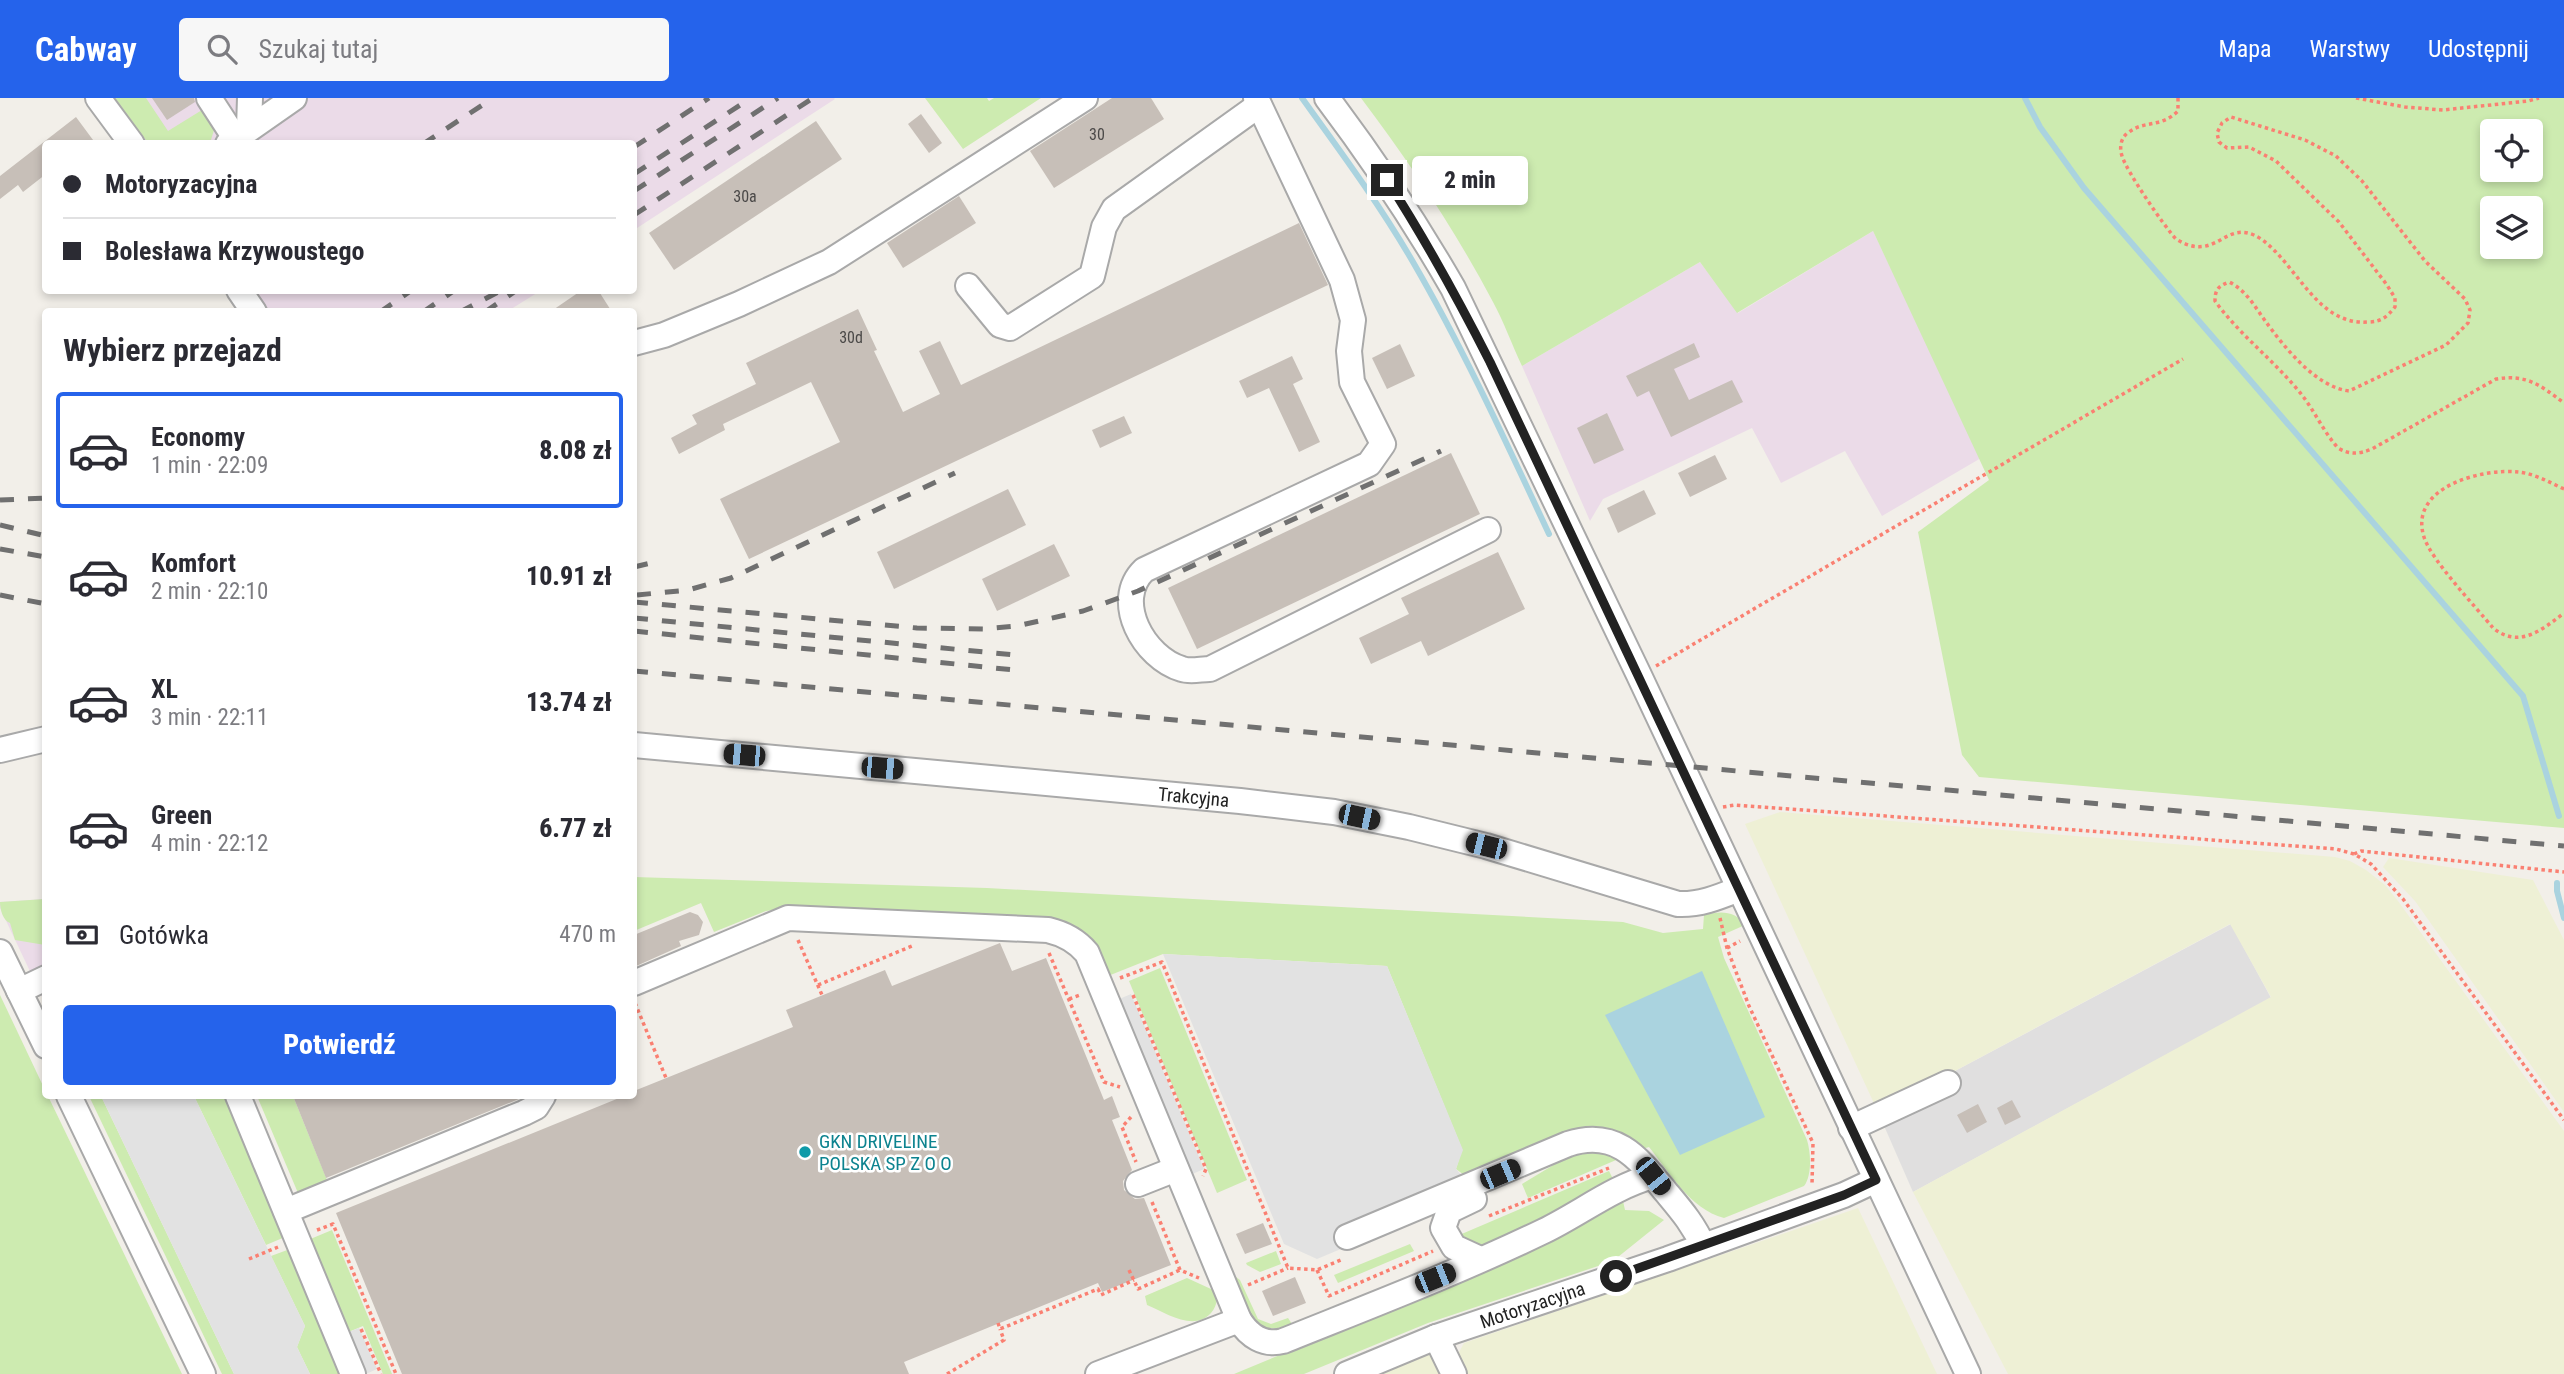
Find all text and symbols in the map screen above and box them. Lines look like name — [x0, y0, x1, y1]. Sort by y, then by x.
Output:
search box — [179, 18, 669, 81]
text: Cabway — [35, 30, 137, 69]
icon: search — [203, 30, 241, 68]
text: Szukaj tutaj — [259, 34, 378, 64]
text: Mapa — [2219, 35, 2272, 63]
text: Warstwy — [2310, 35, 2390, 63]
text: Udostępnij — [2428, 35, 2529, 63]
map controls — [2480, 119, 2543, 259]
button: locate — [2480, 119, 2543, 182]
house number: 30 — [1089, 125, 1105, 144]
callout: 2 min — [1412, 155, 1527, 204]
route end — [1371, 164, 1403, 196]
text: 2 min — [1444, 167, 1496, 194]
text: Motoryzacyjna — [105, 169, 258, 199]
house number: 30a — [733, 187, 757, 206]
button: layers — [2480, 196, 2543, 259]
text: Bolesława Krzywoustego — [105, 236, 364, 266]
house number: 30d — [839, 328, 863, 347]
text: Wybierz przejazd — [63, 331, 282, 369]
icon: car — [67, 419, 130, 482]
text: Economy — [151, 422, 245, 452]
text: 8.08 zł — [539, 435, 612, 465]
text: 1 min · 22:09 — [151, 452, 268, 479]
icon: car — [67, 545, 130, 608]
text: Komfort — [151, 548, 236, 578]
text: 10.91 zł — [526, 561, 612, 591]
text: 2 min · 22:10 — [151, 578, 268, 605]
icon: car — [67, 671, 130, 734]
text: XL — [151, 674, 178, 704]
text: 13.74 zł — [526, 687, 612, 717]
text: 3 min · 22:11 — [151, 704, 268, 731]
car — [723, 743, 766, 767]
car — [861, 756, 904, 780]
street label: Trakcyjna — [1157, 782, 1230, 812]
icon: car — [67, 797, 130, 860]
text: Green — [151, 800, 212, 830]
car — [1337, 802, 1382, 832]
text: 6.77 zł — [539, 813, 612, 843]
text: 4 min · 22:12 — [151, 830, 268, 857]
car — [1464, 831, 1509, 861]
icon: cash — [63, 916, 101, 954]
text: Gotówka — [119, 920, 209, 950]
text: 470 m — [559, 921, 616, 948]
button: Potwierdź — [63, 1005, 616, 1085]
place label: GKN DRIVELINE POLSKA SP Z O O — [819, 1130, 952, 1175]
marker: GKN DRIVELINE POLSKA SP Z O O — [797, 1144, 813, 1160]
car — [1632, 1153, 1675, 1199]
car — [1477, 1156, 1524, 1192]
car — [1412, 1260, 1459, 1296]
route start — [1600, 1260, 1632, 1292]
street label: Motoryzacyjna — [1477, 1277, 1588, 1333]

